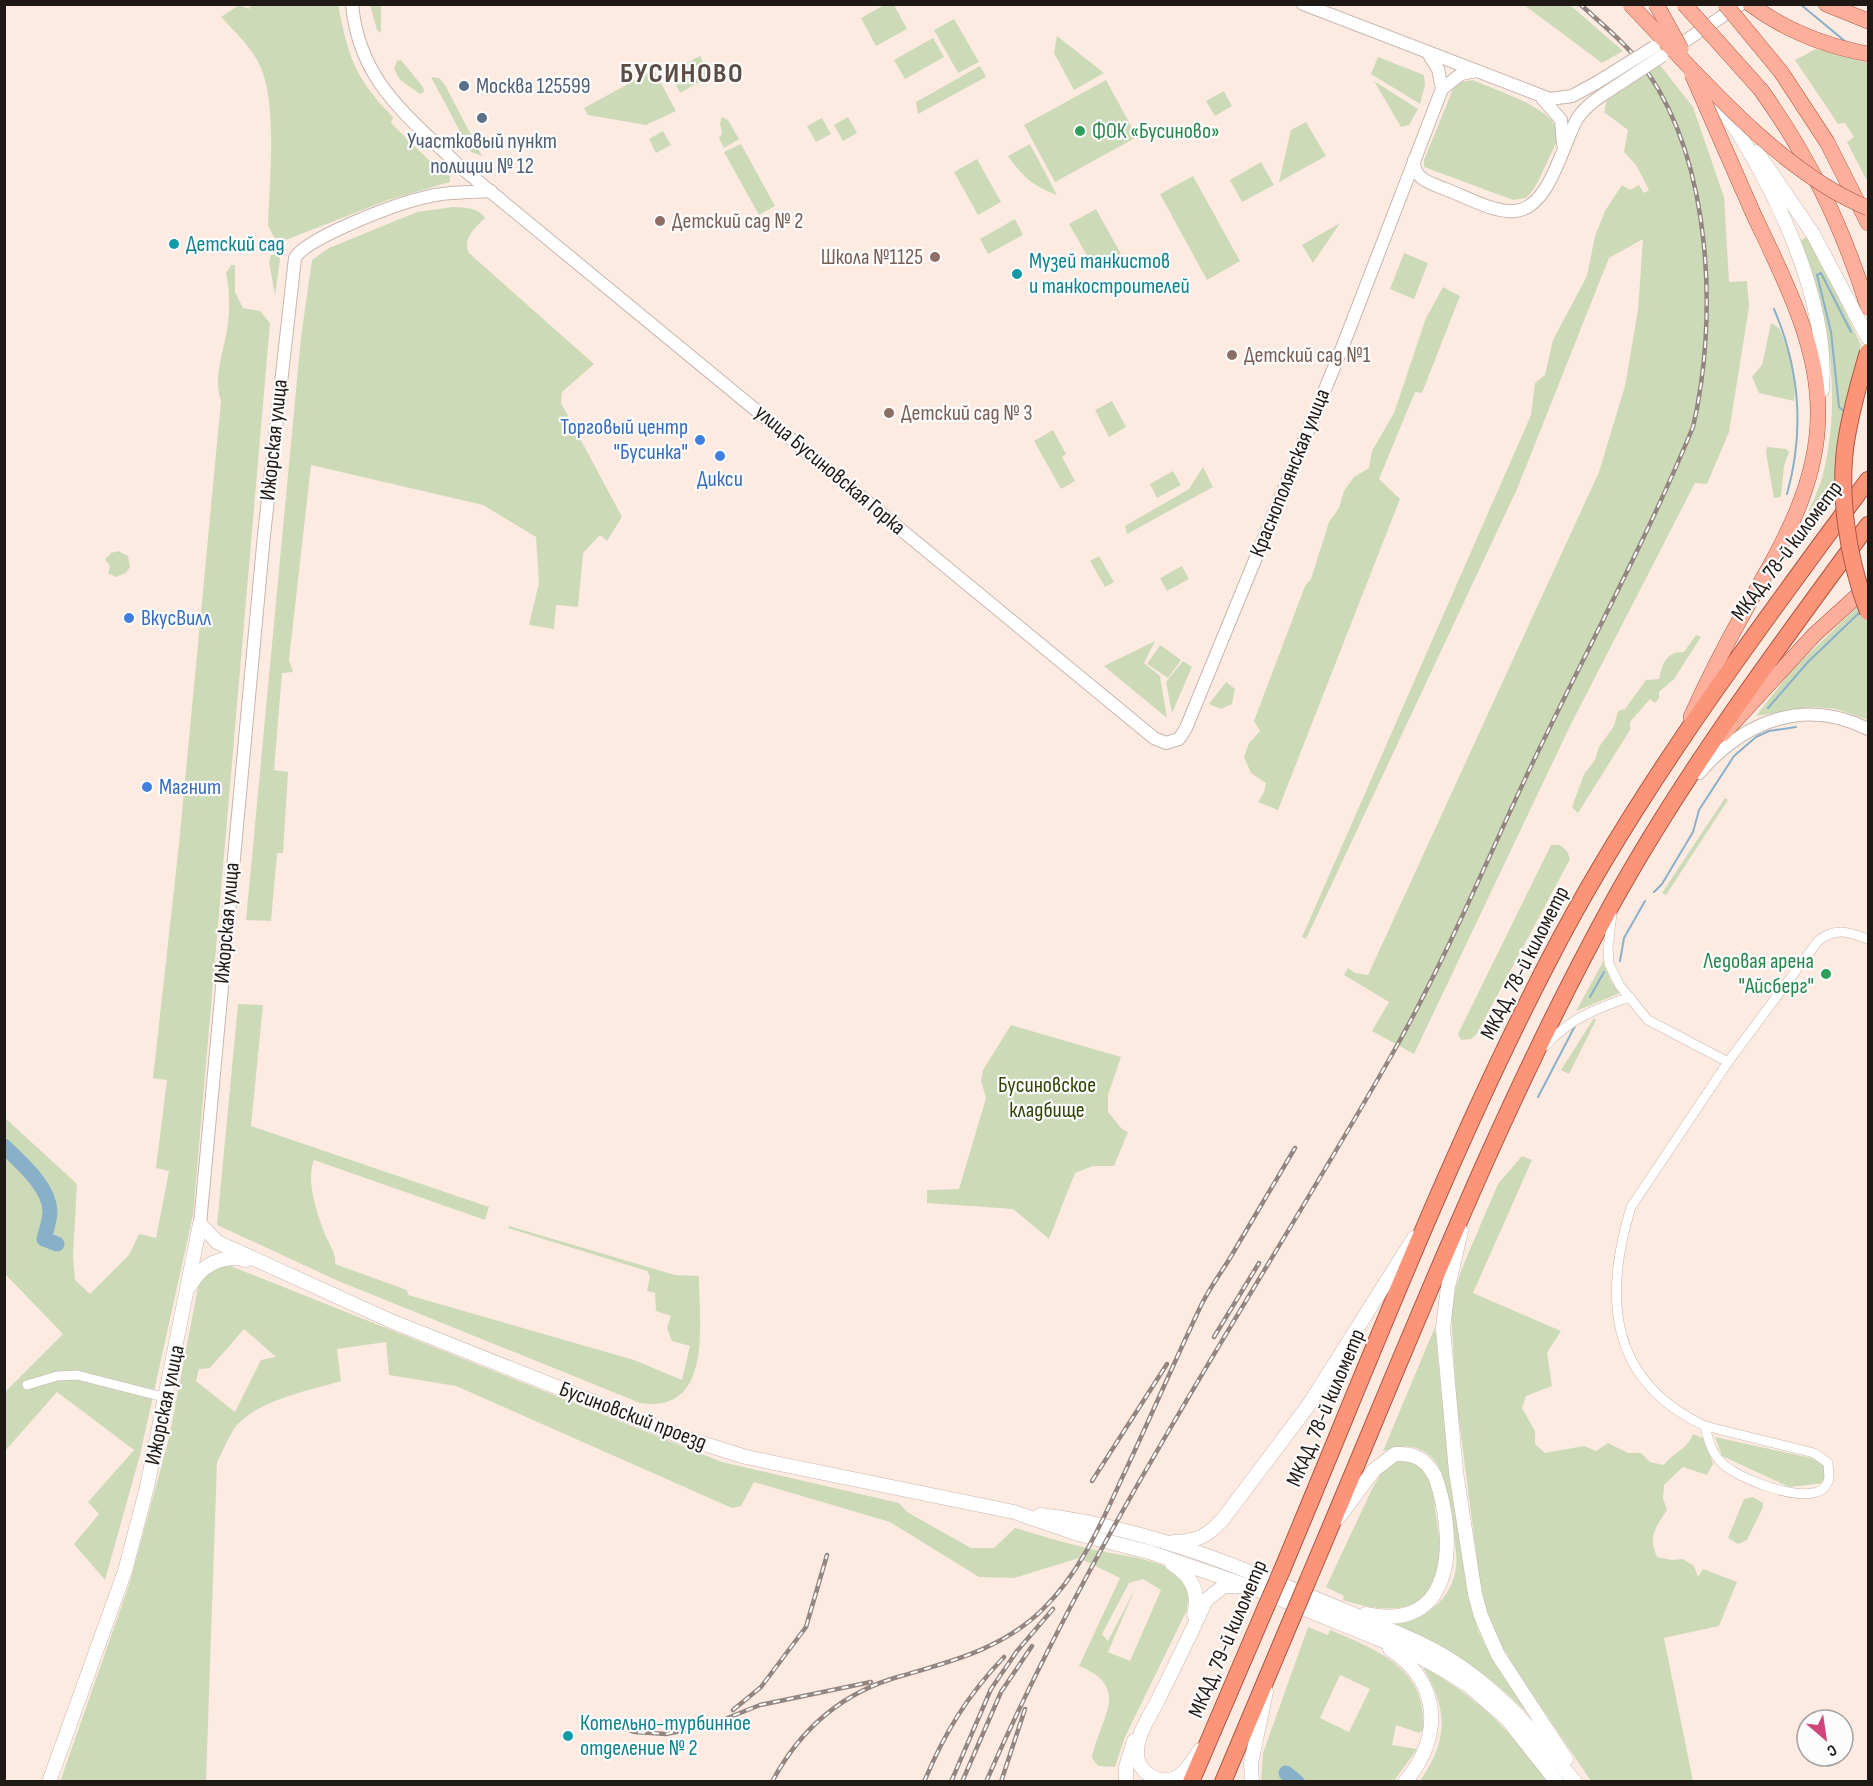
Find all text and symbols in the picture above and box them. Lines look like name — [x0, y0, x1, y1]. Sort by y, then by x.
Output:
district label: БУСИНОВО — [620, 57, 744, 90]
place label: Москва 125599 — [476, 73, 591, 100]
marker: Москва 125599 — [457, 79, 471, 93]
marker: Участковый пункт полиции № 12 — [475, 111, 489, 125]
place label: ФОК «Бусиново» — [1092, 118, 1220, 145]
marker: ФОК «Бусиново» — [1073, 124, 1087, 138]
place label: Участковый пункт полиции № 12 — [407, 128, 557, 180]
place label: Детский сад № 2 — [672, 208, 803, 235]
marker: Детский сад № 2 — [653, 214, 667, 228]
place label: Детский сад — [186, 231, 285, 258]
marker: Детский сад — [167, 237, 181, 251]
place label: Школа №1125 — [821, 244, 923, 271]
place label: Музей танкистов и танкостроителей — [1029, 248, 1190, 300]
marker: Школа №1125 — [928, 250, 942, 264]
marker: Музей танкистов и танкостроителей — [1010, 267, 1024, 281]
place label: Детский сад №1 — [1244, 342, 1371, 369]
marker: Детский сад №1 — [1225, 348, 1239, 362]
street label: Ижорская улица — [254, 378, 294, 502]
street label: Краснополянская улица — [1244, 385, 1336, 561]
street label: улица Бусиновская Горка — [749, 399, 911, 541]
place label: Детский сад № 3 — [901, 400, 1032, 427]
marker: Детский сад № 3 — [882, 406, 896, 420]
place label: Торговый центр "Бусинка" — [560, 414, 688, 466]
marker: Торговый центр "Бусинка" — [693, 433, 707, 447]
marker: Дикси — [713, 449, 727, 463]
place label: Дикси — [697, 466, 743, 493]
street label: МКАД, 78-й километр — [1726, 476, 1848, 626]
place label: ВкусВилл — [141, 605, 211, 632]
marker: ВкусВилл — [122, 611, 136, 625]
place label: Магнит — [159, 774, 221, 801]
marker: Магнит — [140, 780, 154, 794]
street label: Ижорская улица — [208, 861, 246, 985]
street label: МКАД, 78-й километр — [1475, 882, 1575, 1044]
place label: Ледовая арена "Айсберг" — [1702, 948, 1814, 1000]
marker: Ледовая арена "Айсберг" — [1819, 967, 1833, 981]
park label: Бусиновское кладбище — [998, 1072, 1096, 1124]
street label: МКАД, 78-й километр — [1281, 1325, 1371, 1491]
street label: Ижорская улица — [139, 1343, 191, 1467]
street label: Бусиновский проезд — [555, 1375, 711, 1457]
street label: МКАД, 79-й километр — [1183, 1556, 1273, 1722]
north arrow — [1795, 1708, 1855, 1768]
place label: Котельно-турбинное отделение № 2 — [580, 1710, 751, 1762]
marker: Котельно-турбинное отделение № 2 — [561, 1729, 575, 1743]
text: С — [1823, 1740, 1840, 1760]

